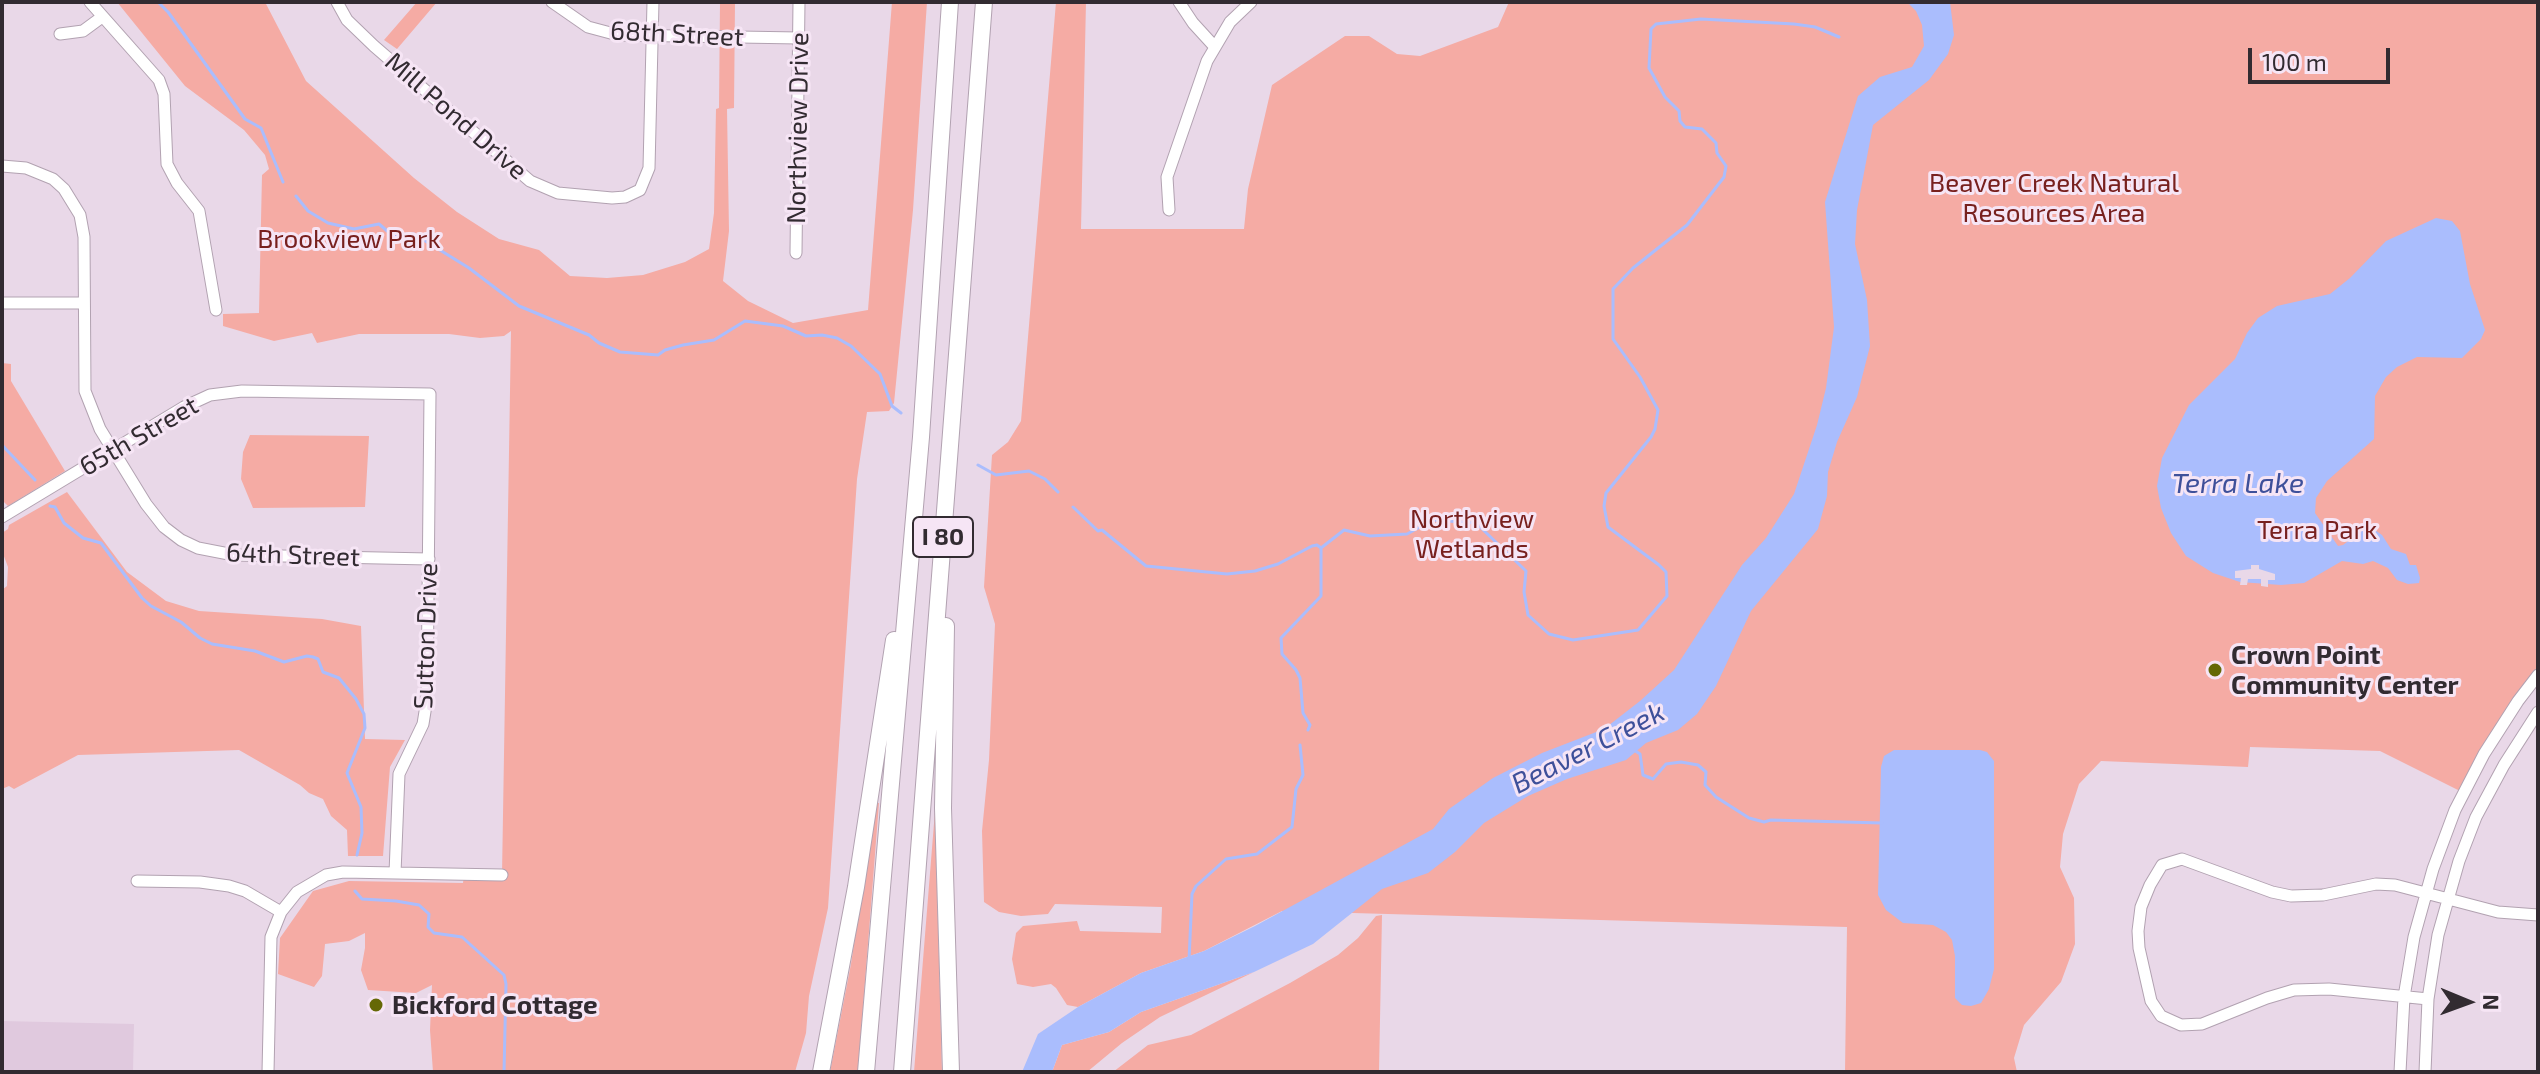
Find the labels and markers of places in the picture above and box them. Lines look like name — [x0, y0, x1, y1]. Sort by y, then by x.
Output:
place label: Crown Point Community Center — [2231, 639, 2459, 700]
marker: Crown Point Community Center — [2206, 661, 2224, 679]
place label: Bickford Cottage — [392, 989, 598, 1021]
marker: Bickford Cottage — [367, 996, 385, 1014]

